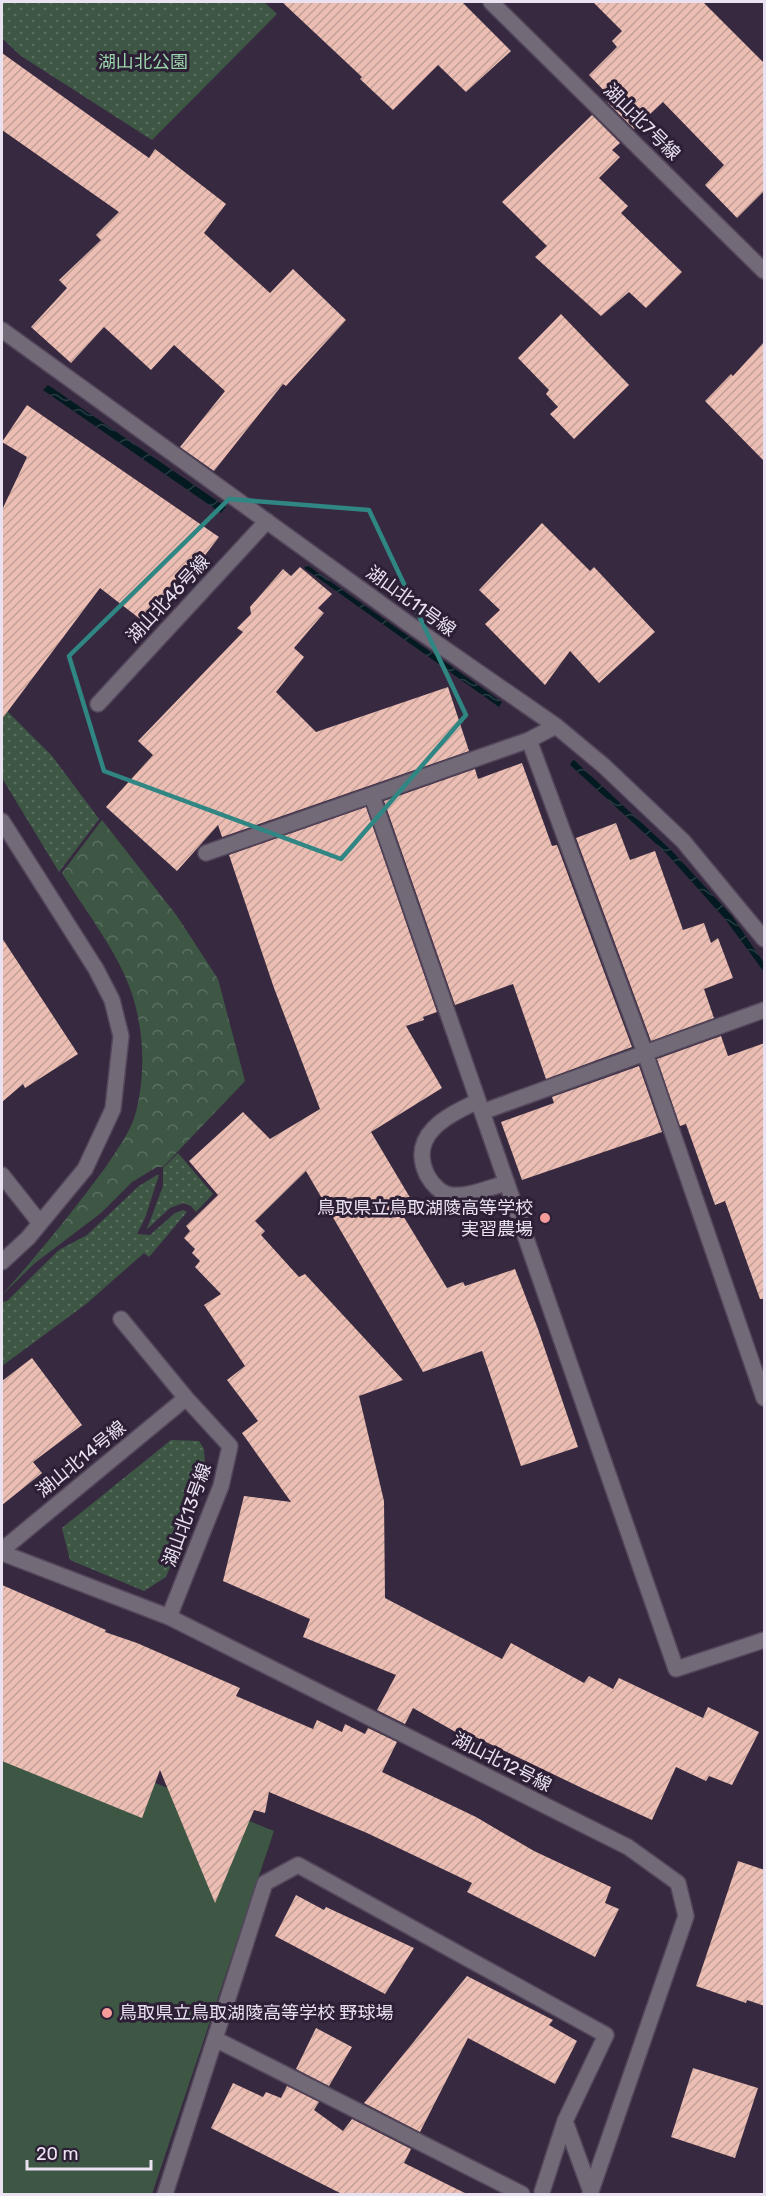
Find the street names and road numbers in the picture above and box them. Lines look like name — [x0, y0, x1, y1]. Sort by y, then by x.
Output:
street label: 湖山北7号線 — [599, 79, 685, 165]
street label: 湖山北46号線 — [122, 551, 214, 647]
street label: 湖山北11号線 — [362, 561, 460, 641]
street label: 湖山北14号線 — [32, 1416, 130, 1502]
street label: 湖山北13号線 — [158, 1460, 216, 1570]
street label: 湖山北12号線 — [449, 1728, 555, 1796]

